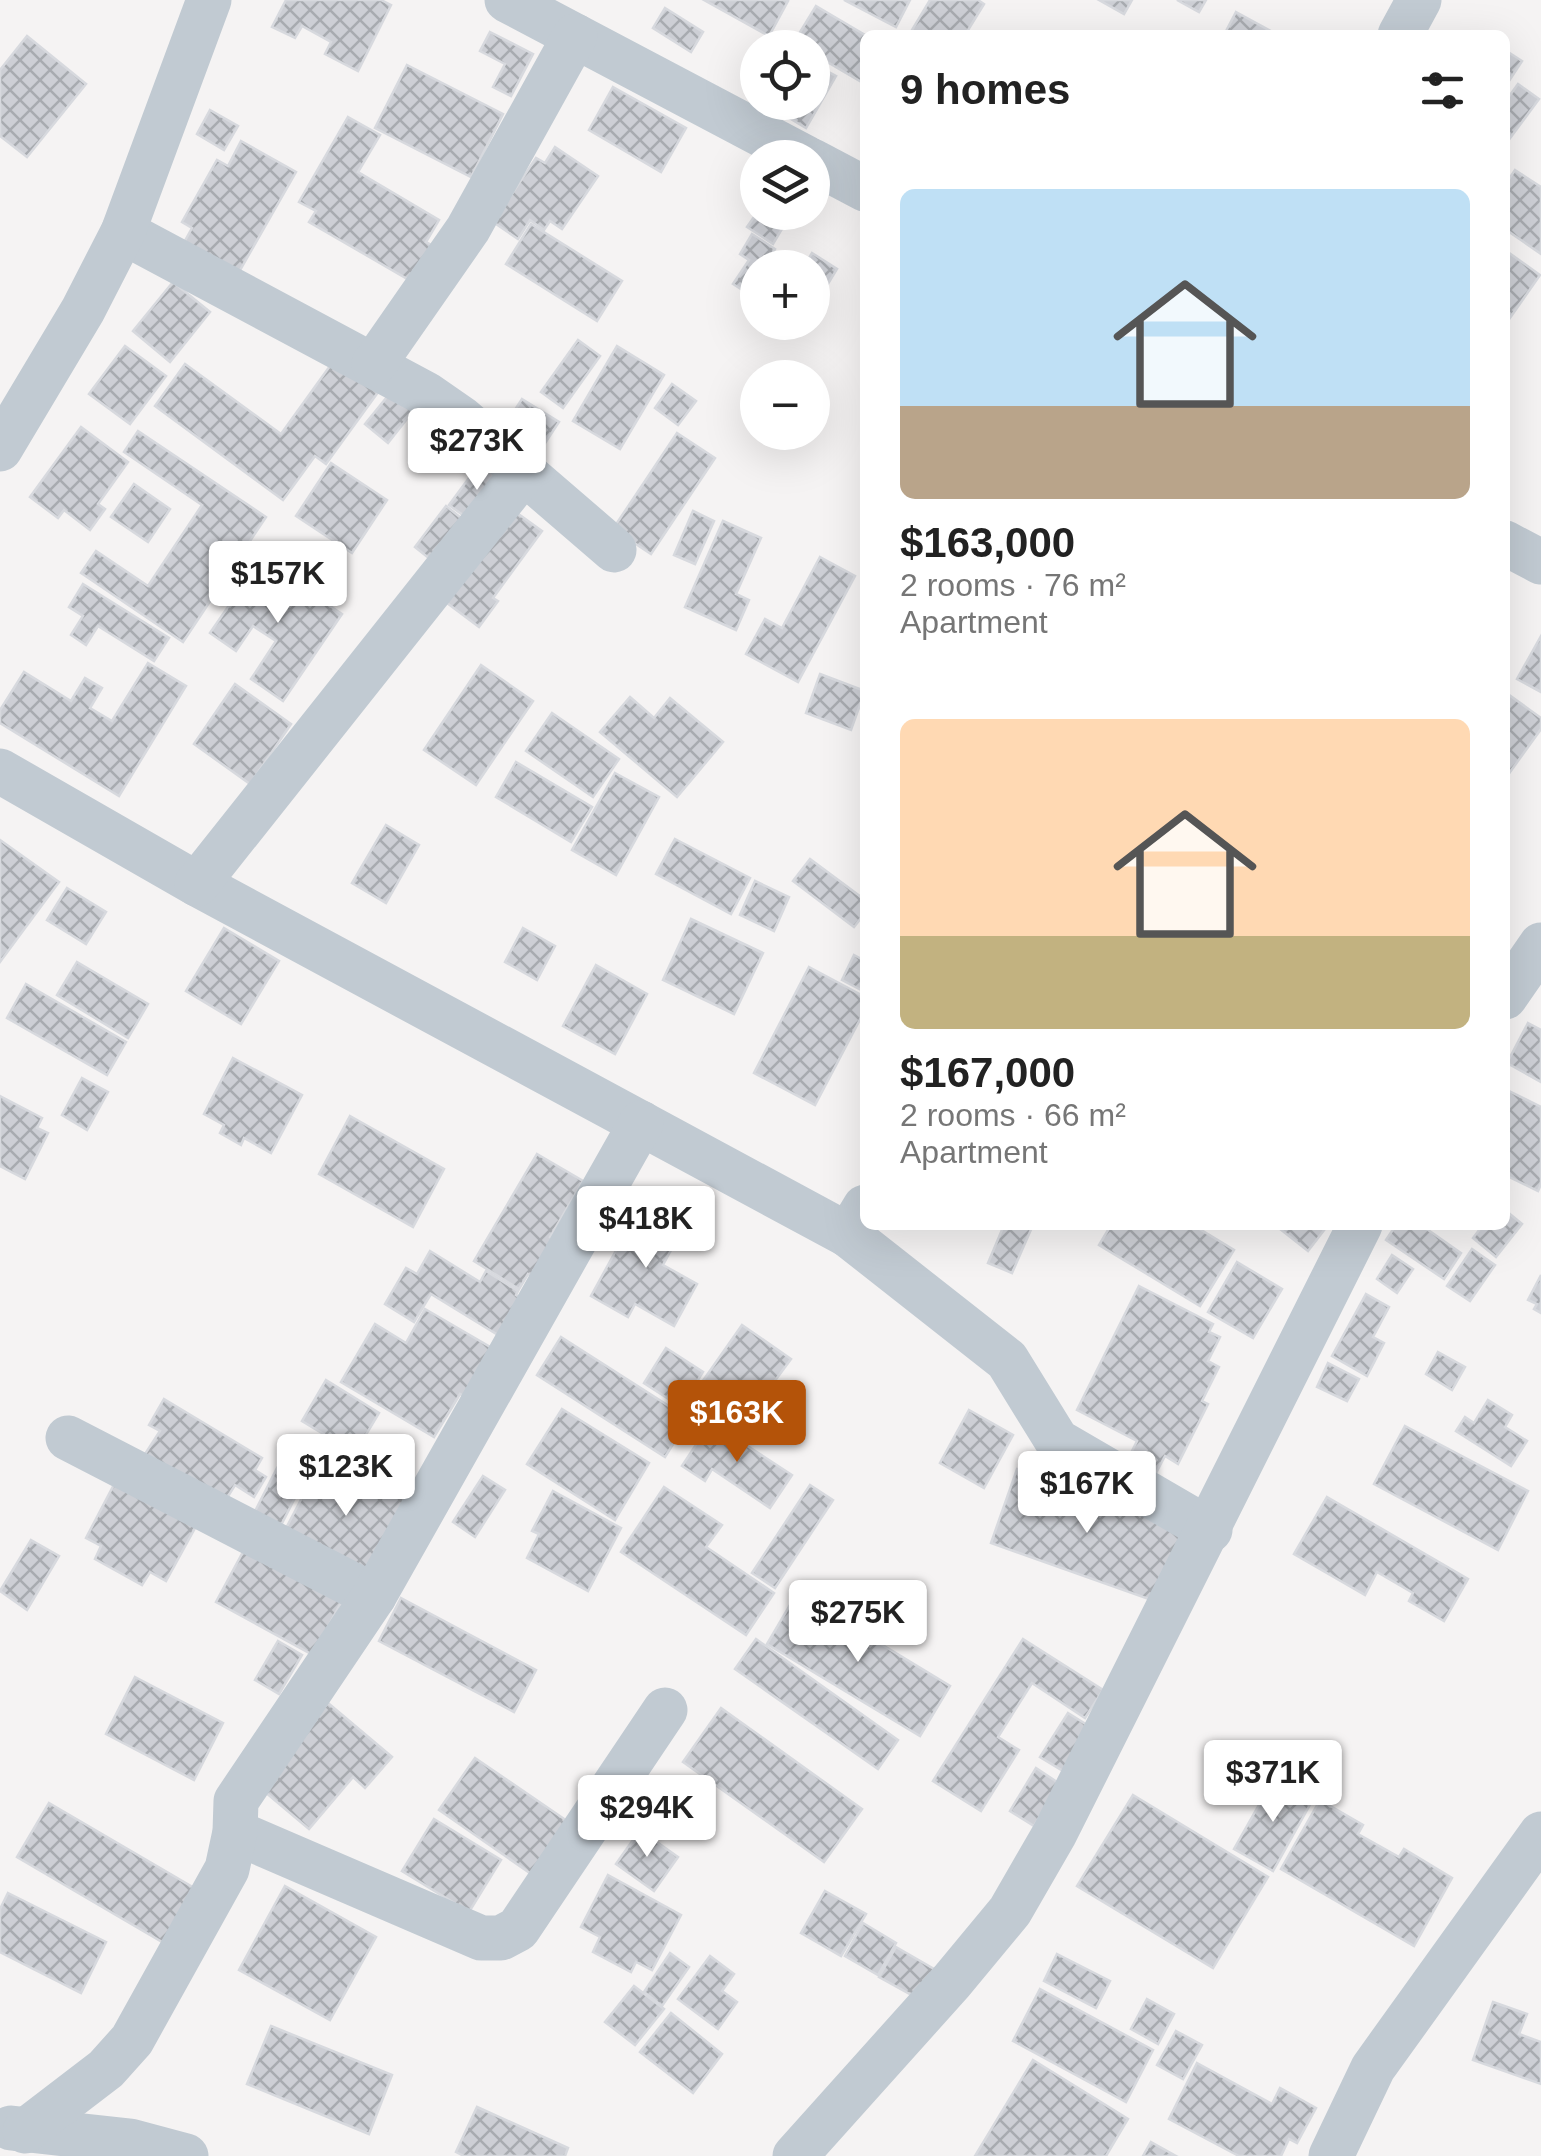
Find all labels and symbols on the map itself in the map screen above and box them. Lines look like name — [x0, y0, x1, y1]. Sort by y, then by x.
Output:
pin: $273K — [407, 408, 547, 493]
pin: $157K — [208, 541, 348, 626]
pin: $418K — [576, 1186, 716, 1271]
pin: $163K — [667, 1380, 807, 1465]
pin: $123K — [276, 1434, 416, 1519]
pin: $167K — [1017, 1451, 1157, 1536]
pin: $275K — [788, 1580, 928, 1665]
pin: $371K — [1203, 1740, 1343, 1825]
pin: $294K — [577, 1775, 717, 1860]

